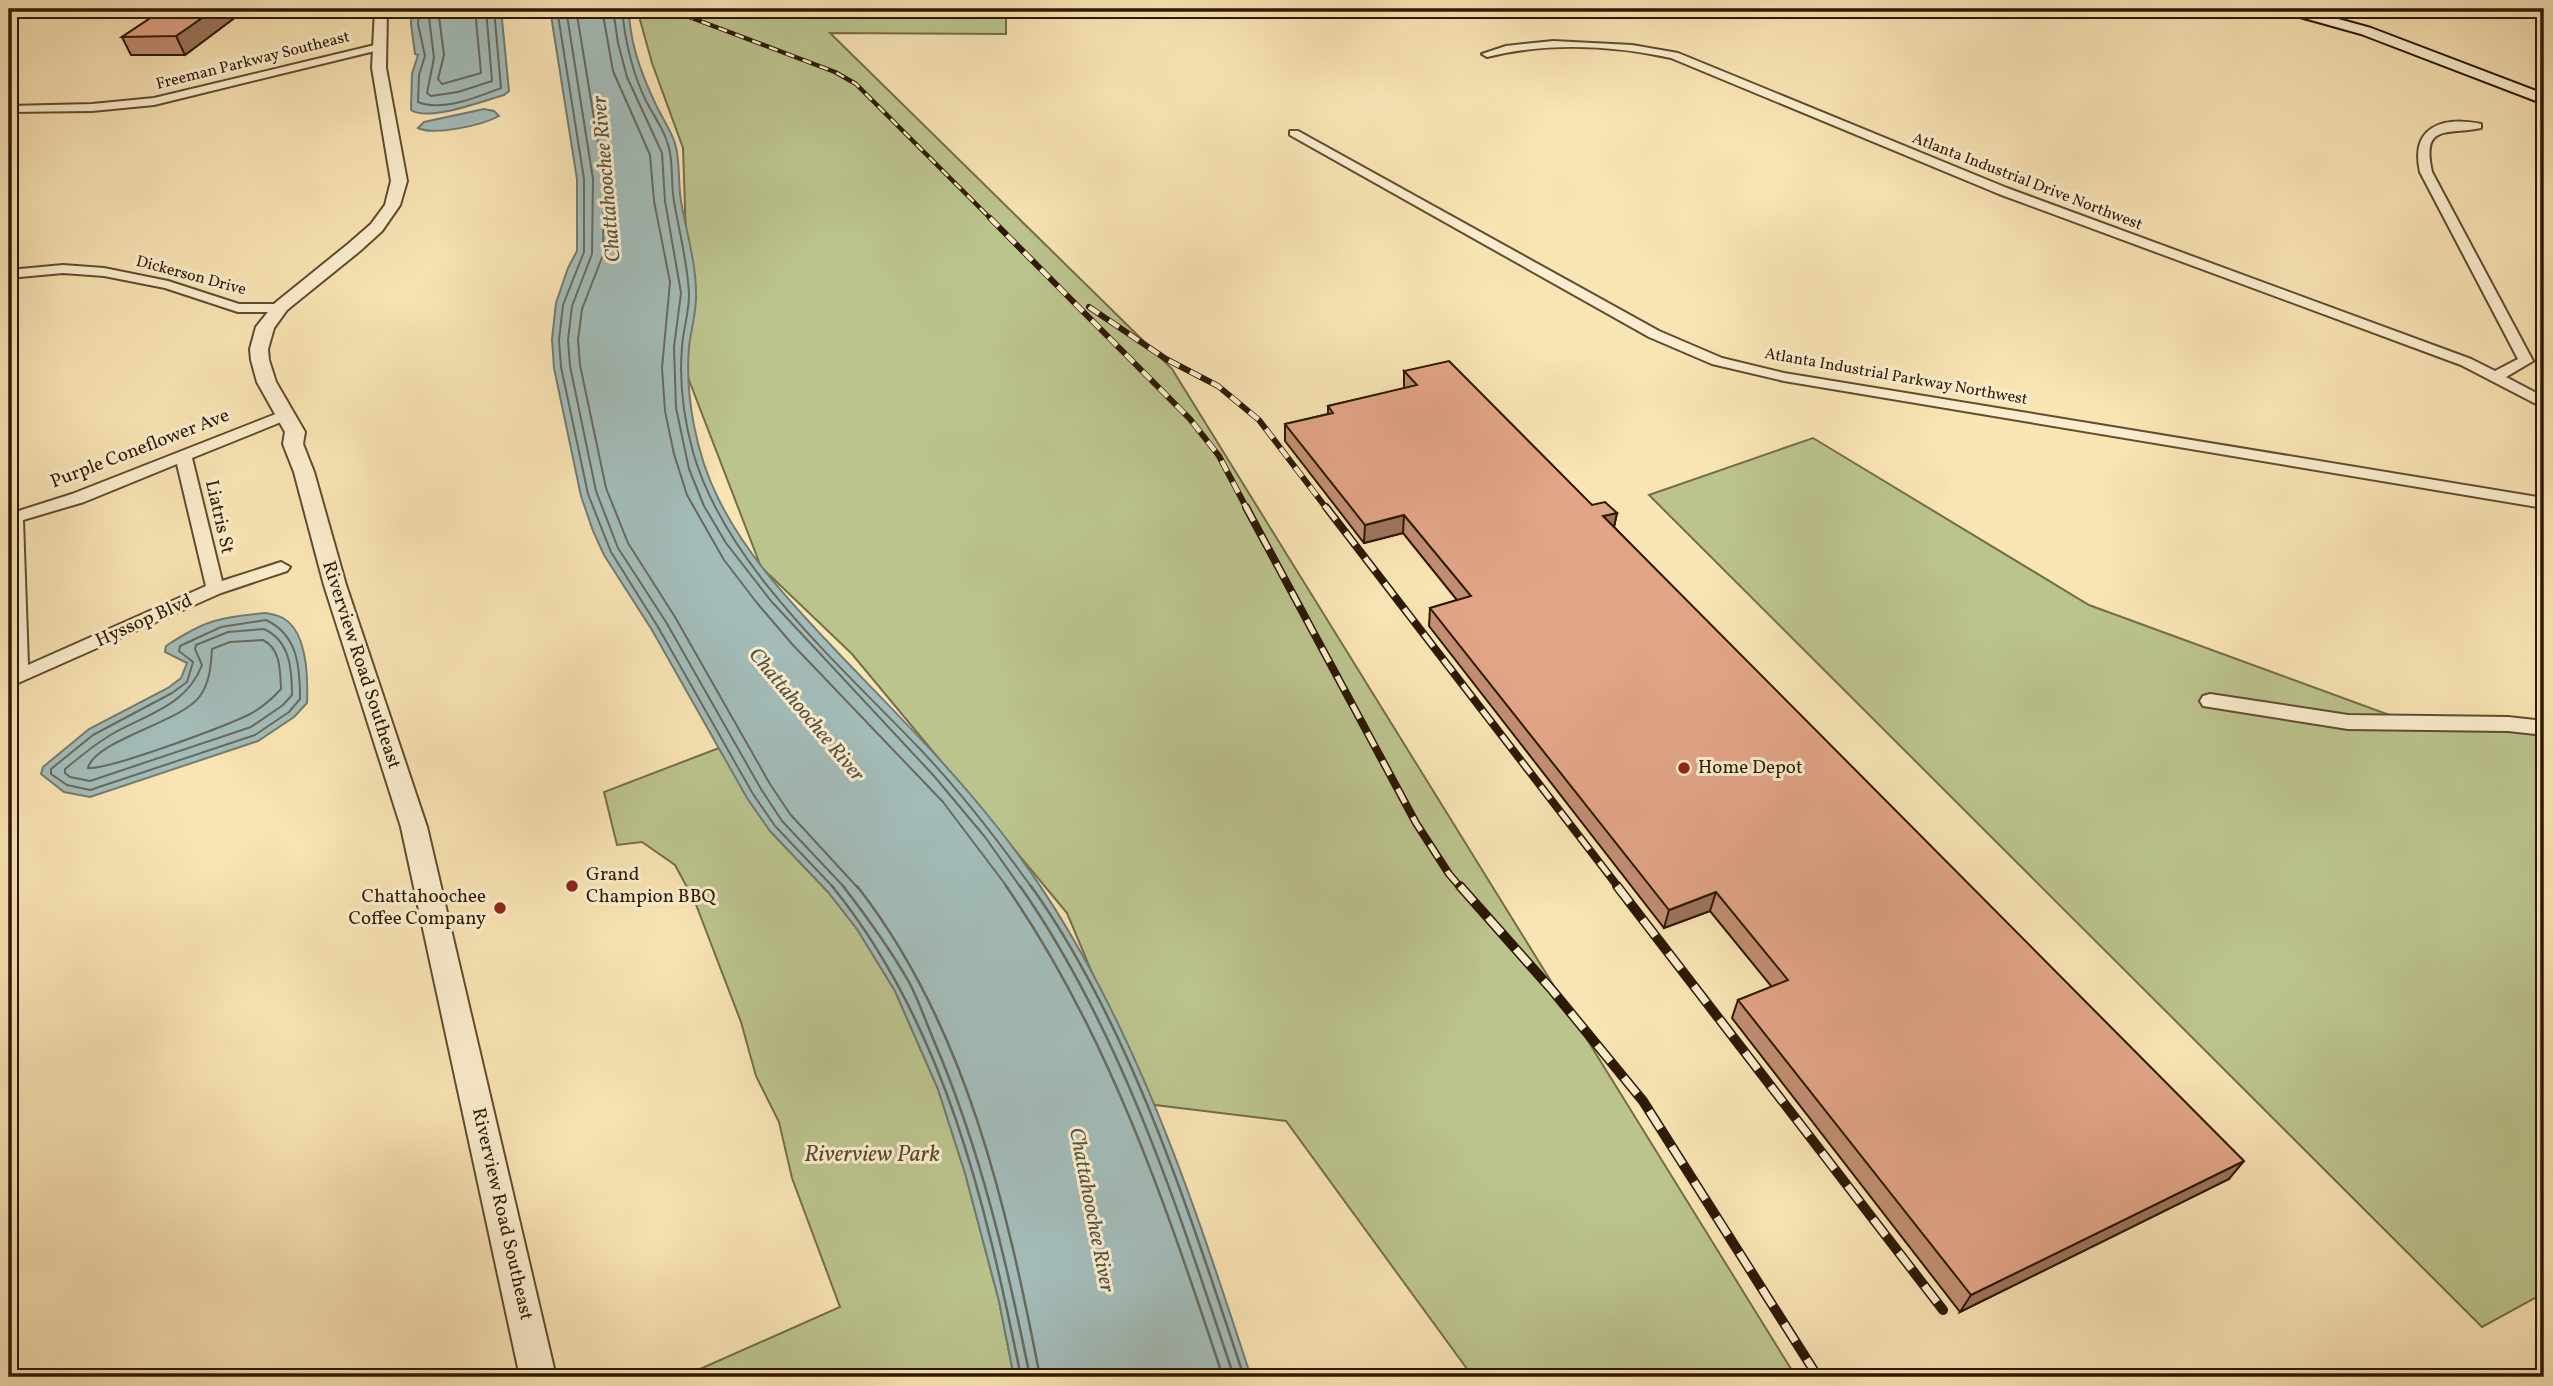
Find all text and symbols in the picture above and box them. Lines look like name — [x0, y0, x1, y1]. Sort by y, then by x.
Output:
street label: Freeman Parkway Southeast — [154, 26, 352, 96]
water label: Chattahoochee River — [585, 94, 629, 264]
street label: Atlanta Industrial Drive Northwest — [1909, 128, 2146, 236]
street label: Dickerson Drive — [133, 251, 249, 301]
street label: Atlanta Industrial Parkway Northwest — [1763, 343, 2030, 411]
street label: Purple Coneflower Ave — [47, 403, 233, 495]
street label: Liatris St — [198, 478, 240, 557]
street label: Riverview Road Southeast — [315, 558, 407, 773]
street label: Hyssop Blvd — [91, 588, 197, 654]
water label: Chattahoochee River — [741, 642, 871, 788]
place label: Home Depot — [1698, 755, 1803, 781]
marker: Home Depot — [1676, 760, 1692, 776]
place label: Grand Champion BBQ — [586, 862, 717, 910]
marker: Grand Champion BBQ — [564, 878, 580, 894]
place label: Chattahoochee Coffee Company — [348, 884, 486, 932]
marker: Chattahoochee Coffee Company — [492, 900, 508, 916]
street label: Riverview Road Southeast — [465, 1105, 539, 1323]
water label: Chattahoochee River — [1061, 1125, 1121, 1295]
park label: Riverview Park — [804, 1139, 940, 1171]

